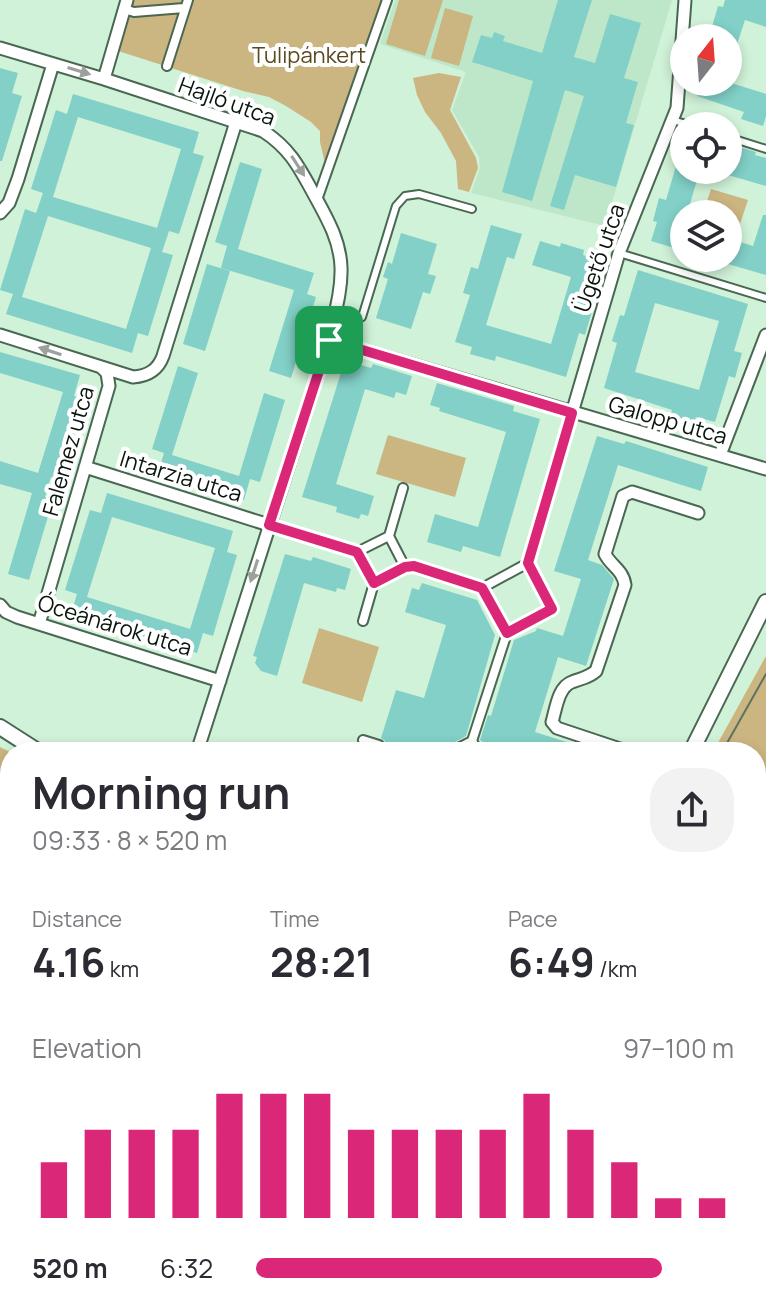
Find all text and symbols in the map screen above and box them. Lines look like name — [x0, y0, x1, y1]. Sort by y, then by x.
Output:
north arrow — [670, 24, 742, 96]
map controls — [670, 24, 742, 272]
park label: Tulipánkert — [252, 40, 366, 70]
one-way arrow — [67, 65, 91, 78]
street label: Hajló utca — [174, 70, 280, 132]
button: locate — [670, 112, 742, 184]
one-way arrow — [291, 155, 305, 177]
street label: Ügető utca — [566, 200, 632, 316]
button: layers — [670, 200, 742, 272]
pin — [295, 306, 363, 374]
icon: arrive — [307, 318, 351, 362]
one-way arrow — [38, 344, 62, 357]
street label: Falemez utca — [35, 383, 101, 519]
street label: Galopp utca — [605, 389, 731, 451]
street label: Intarzia utca — [116, 443, 246, 509]
one-way arrow — [247, 559, 260, 583]
street label: Óceánárok utca — [34, 587, 196, 663]
text: Morning run — [32, 762, 290, 822]
button: share — [650, 768, 734, 852]
text: 09:33 · 8 × 520 m — [32, 822, 227, 858]
text: Distance — [32, 904, 122, 934]
text: Time — [270, 904, 320, 934]
text: Pace — [508, 904, 558, 934]
text: 4.16 — [32, 934, 105, 989]
text: 28:21 — [270, 934, 373, 989]
text: 6:49 — [508, 934, 595, 989]
text: km — [105, 954, 139, 984]
text: /km — [595, 954, 637, 984]
text: Elevation — [32, 1030, 142, 1066]
text: 97–100 m — [623, 1030, 734, 1066]
text: 520 m — [32, 1250, 108, 1286]
text: 6:32 — [160, 1250, 213, 1286]

